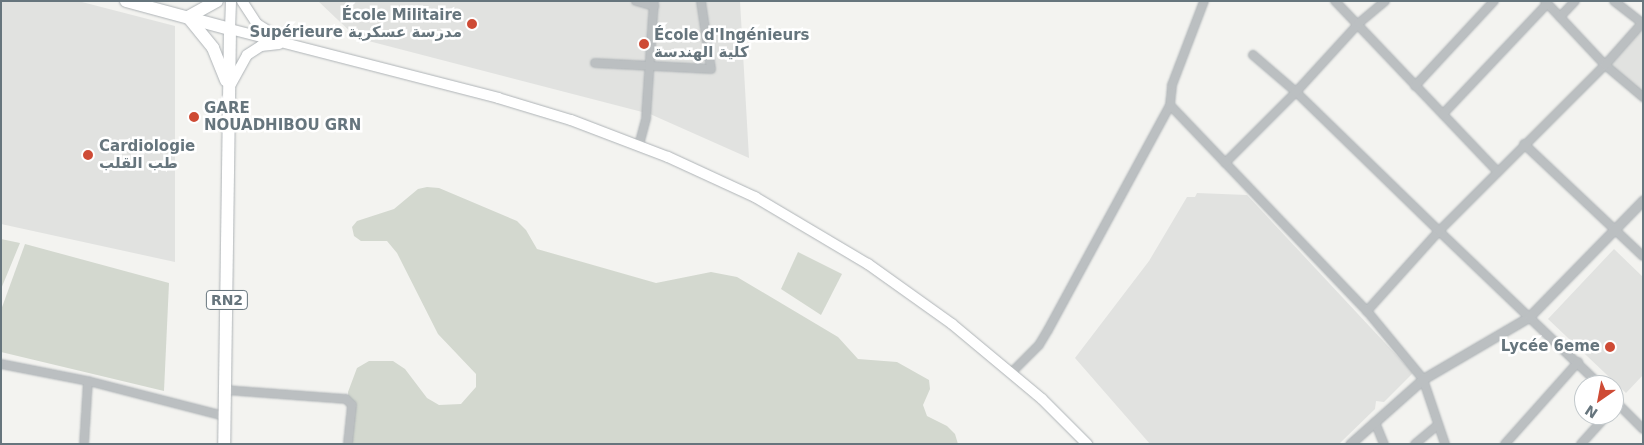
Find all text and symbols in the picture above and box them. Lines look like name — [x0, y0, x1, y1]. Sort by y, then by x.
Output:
place label: École Militaire Supérieure مدرسة عسكرية — [249, 6, 462, 41]
marker: École Militaire Supérieure مدرسة عسكرية — [466, 18, 478, 30]
place label: École d'Ingénieurs كلية الهندسة — [654, 26, 809, 61]
marker: École d'Ingénieurs كلية الهندسة — [638, 38, 650, 50]
place label: GARE NOUADHIBOU GRN — [204, 99, 361, 134]
marker: GARE NOUADHIBOU GRN — [188, 111, 200, 123]
place label: Cardiologie طب القلب — [99, 137, 195, 172]
marker: Cardiologie طب القلب — [81, 148, 95, 162]
road number: RN2 — [206, 288, 248, 312]
place label: Lycée 6eme — [1501, 338, 1600, 356]
marker: Lycée 6eme — [1604, 341, 1616, 353]
north arrow — [1574, 375, 1624, 425]
text: N — [1582, 402, 1601, 422]

